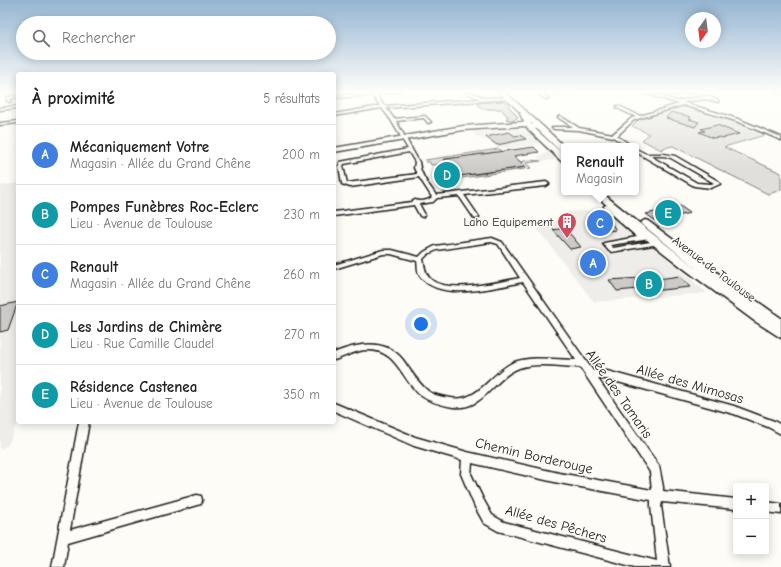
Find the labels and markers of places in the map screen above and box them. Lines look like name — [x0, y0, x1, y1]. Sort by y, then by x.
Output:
pin: D — [434, 160, 460, 190]
pin: E — [655, 198, 681, 228]
pin: C — [587, 208, 613, 238]
building icon: Laho Equipement — [556, 211, 578, 239]
place label: Laho Equipement — [464, 215, 554, 229]
pin: A — [580, 248, 606, 278]
pin: B — [636, 269, 662, 299]

